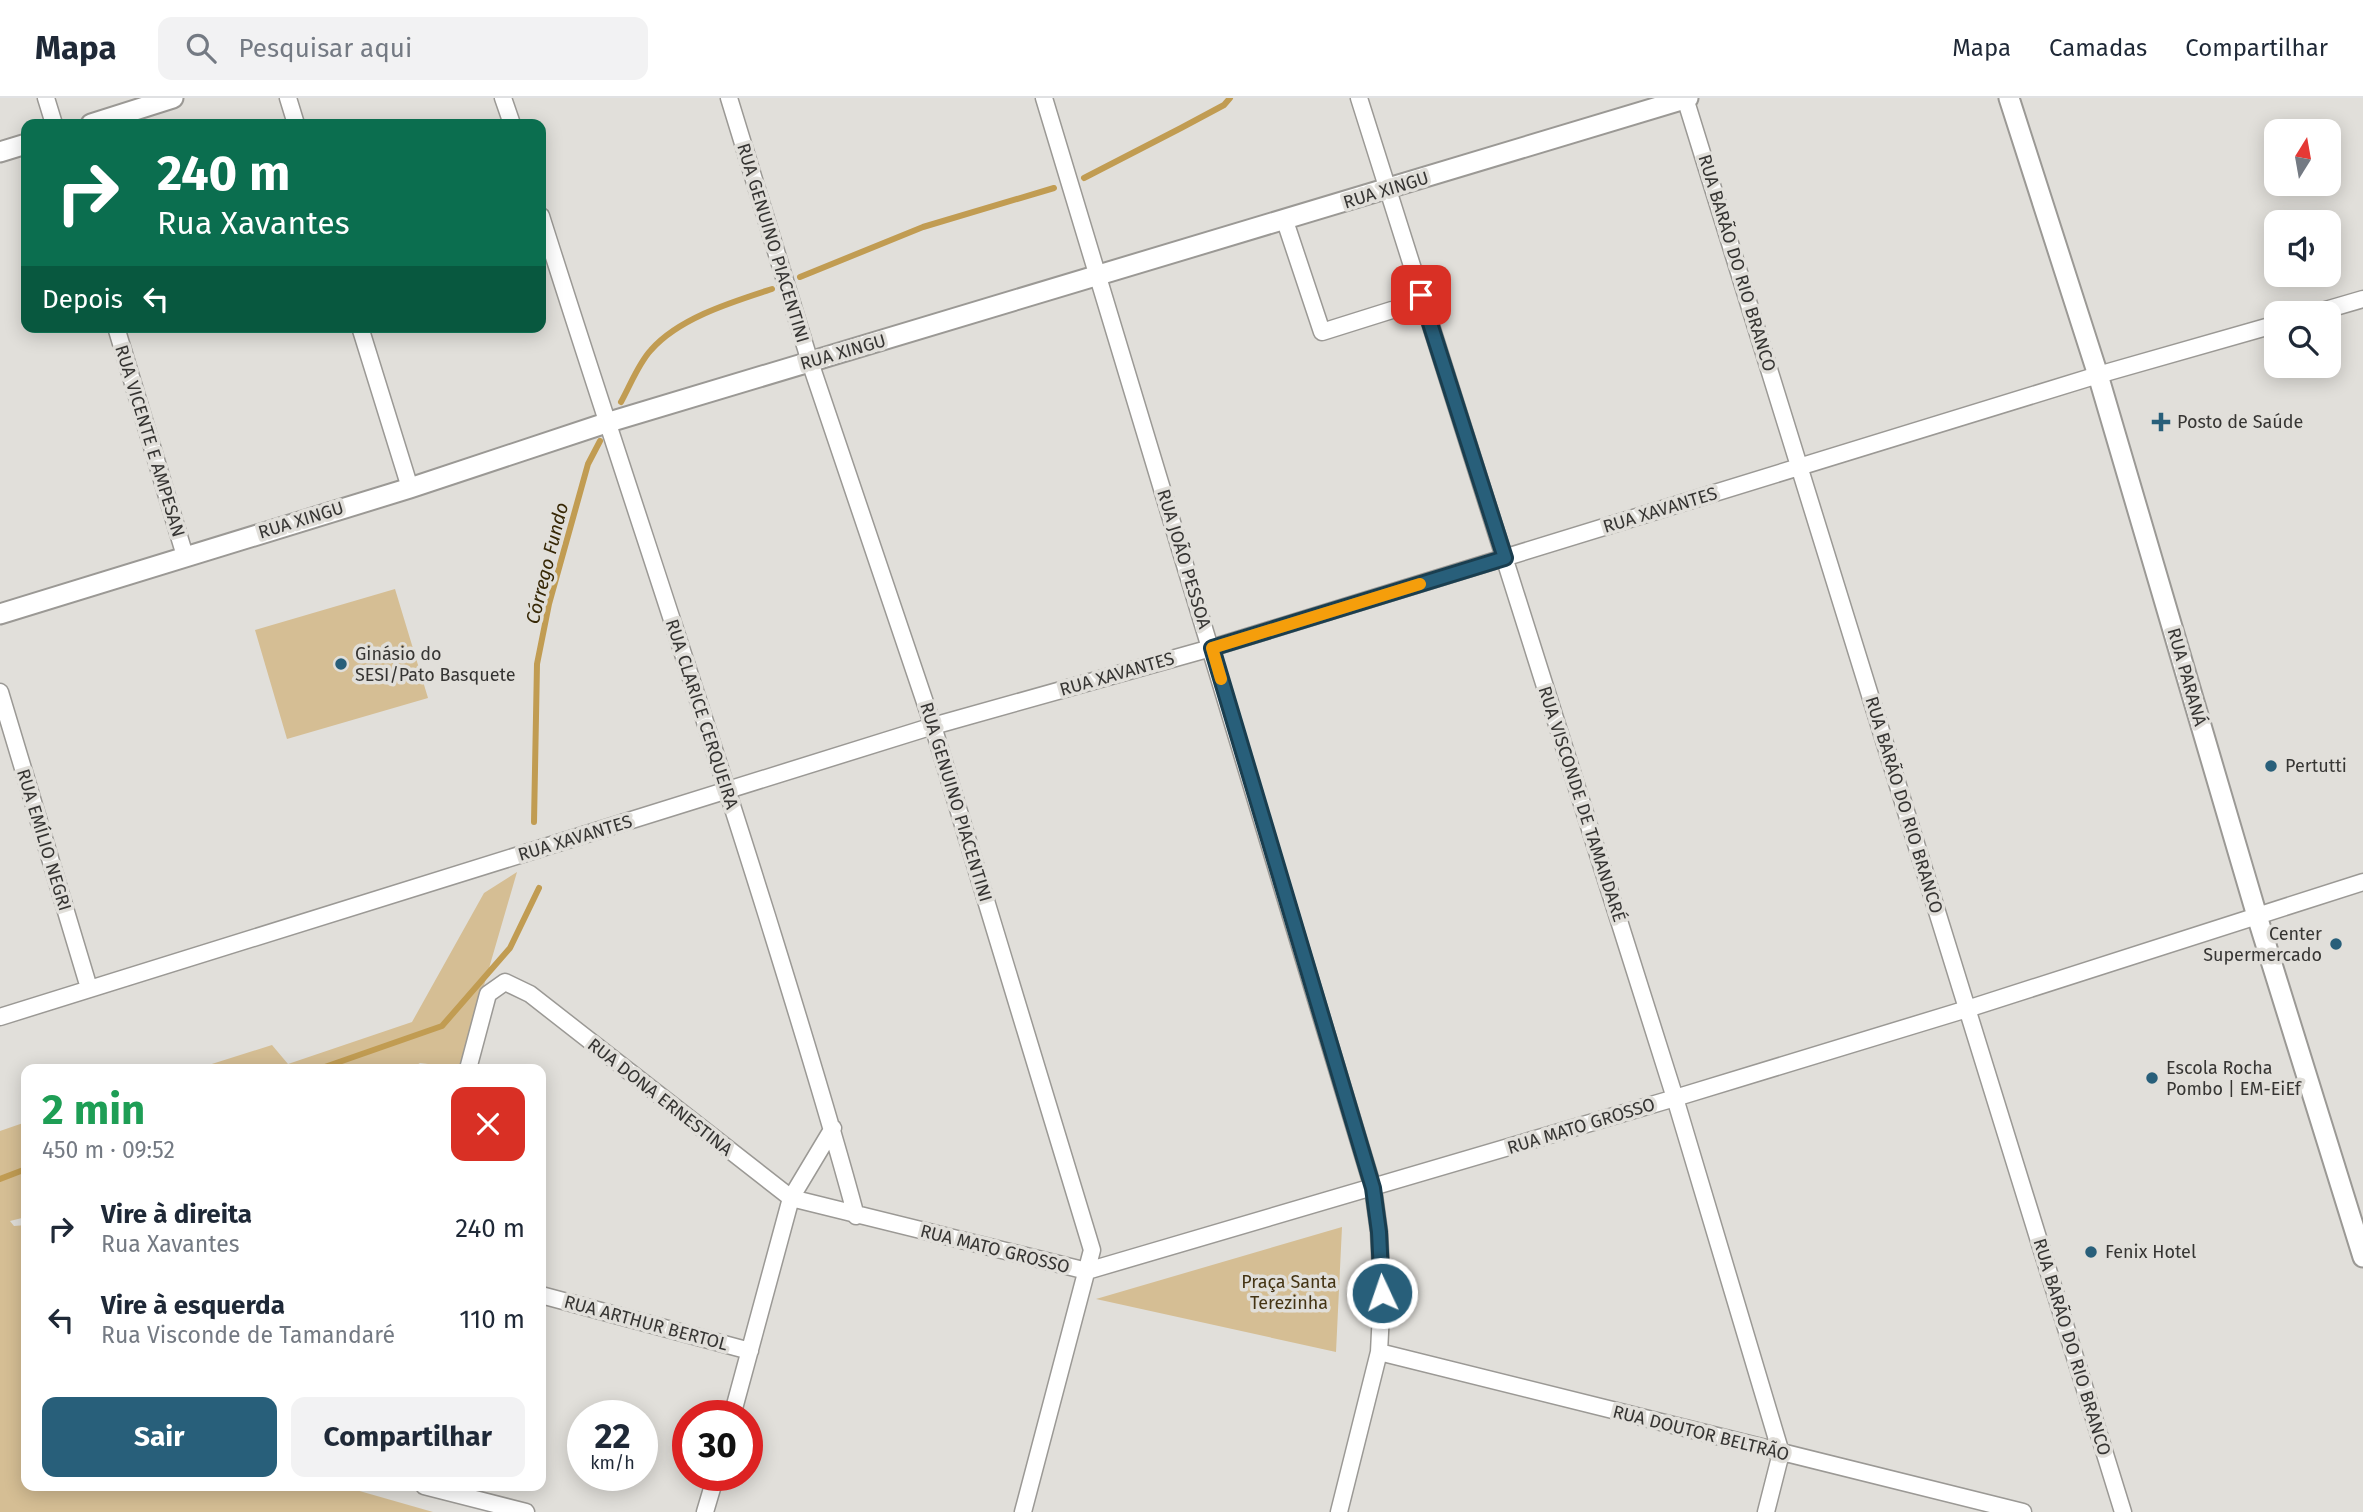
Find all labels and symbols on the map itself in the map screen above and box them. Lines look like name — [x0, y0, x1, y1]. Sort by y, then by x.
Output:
north arrow — [2264, 119, 2342, 196]
street label: RUA GENUINO PIACENTINI — [732, 140, 814, 346]
street label: RUA BARÃO DO RIO BRANCO — [1693, 151, 1781, 374]
street label: RUA XINGU — [1341, 167, 1431, 213]
pin — [1391, 265, 1451, 325]
street label: RUA XINGU — [798, 329, 888, 375]
street label: RUA VICENTE E AMPESAN — [110, 342, 190, 540]
place label: Posto de Saúde — [2177, 411, 2303, 433]
marker: Posto de Saúde — [2151, 412, 2171, 432]
street label: RUA XAVANTES — [1600, 482, 1720, 538]
street label: RUA JOÃO PESSOA — [1152, 486, 1217, 632]
street label: RUA XINGU — [256, 497, 346, 543]
water label: Córrego Fundo — [521, 500, 573, 626]
street label: RUA CLARICE CERQUEIRA — [661, 616, 743, 812]
street label: RUA PARANÁ — [2162, 625, 2213, 729]
place label: Ginásio do SESI/Pato Basquete — [355, 643, 516, 686]
street label: RUA XAVANTES — [1057, 647, 1177, 701]
marker: Ginásio do SESI/Pato Basquete — [333, 656, 349, 672]
street label: RUA VISCONDE DE TAMANDARÉ — [1533, 683, 1632, 925]
street label: RUA BARÃO DO RIO BRANCO — [1860, 693, 1948, 916]
street label: RUA GENUINO PIACENTINI — [915, 699, 997, 905]
place label: Pertutti — [2285, 755, 2347, 777]
marker: Pertutti — [2263, 758, 2279, 774]
street label: RUA EMÍLIO NEGRI — [12, 766, 77, 914]
street label: RUA XAVANTES — [515, 810, 635, 866]
place label: Center Supermercado — [2203, 923, 2322, 966]
marker: Center Supermercado — [2328, 936, 2344, 952]
street label: RUA DONA ERNESTINA — [583, 1034, 737, 1161]
place label: Escola Rocha Pombo | EM-EiEf — [2166, 1057, 2303, 1100]
marker: Escola Rocha Pombo | EM-EiEf — [2144, 1070, 2160, 1086]
street label: RUA MATO GROSSO — [1504, 1093, 1658, 1159]
street label: RUA MATO GROSSO — [918, 1220, 1072, 1278]
street label: RUA BARÃO DO RIO BRANCO — [2028, 1235, 2116, 1458]
place label: Fenix Hotel — [2105, 1241, 2196, 1263]
marker: Fenix Hotel — [2083, 1244, 2099, 1260]
position arrow — [1345, 1256, 1419, 1330]
park label: Praça Santa Terezinha — [1241, 1271, 1337, 1314]
street label: RUA ARTHUR BERTOL — [562, 1291, 730, 1355]
street label: RUA DOUTOR BELTRÃO — [1610, 1399, 1792, 1466]
speed limit sign: 30 — [672, 1400, 763, 1491]

